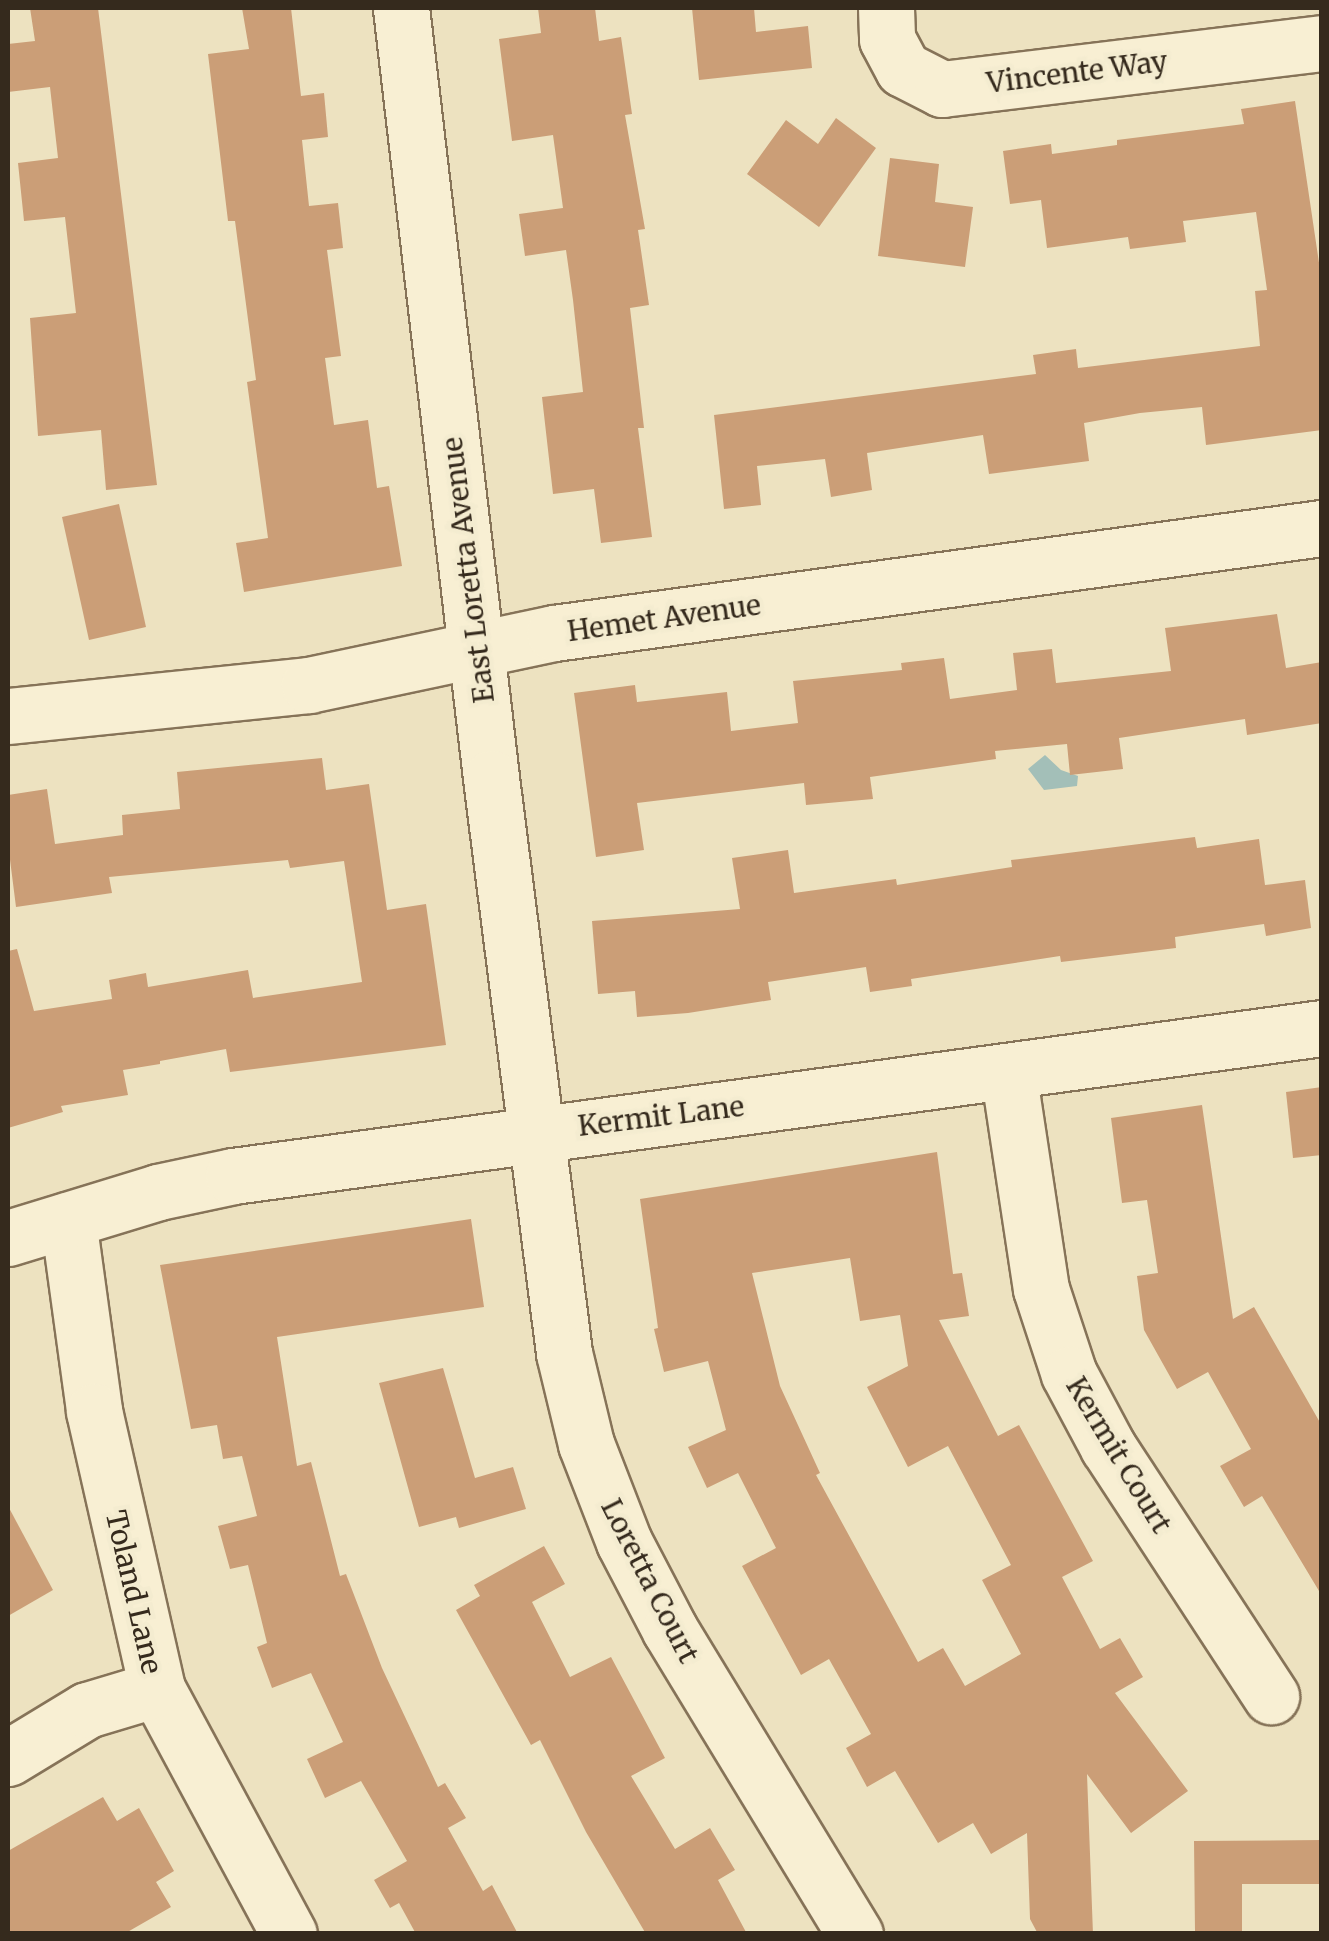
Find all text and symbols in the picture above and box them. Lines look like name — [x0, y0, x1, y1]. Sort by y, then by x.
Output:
street label: Vincente Way — [985, 44, 1169, 100]
street label: East Loretta Avenue — [435, 435, 501, 705]
street label: Hemet Avenue — [565, 588, 763, 648]
street label: Kermit Lane — [576, 1089, 746, 1143]
street label: Kermit Court — [1059, 1371, 1179, 1539]
street label: Loretta Court — [594, 1493, 706, 1669]
street label: Toland Lane — [99, 1507, 169, 1677]

